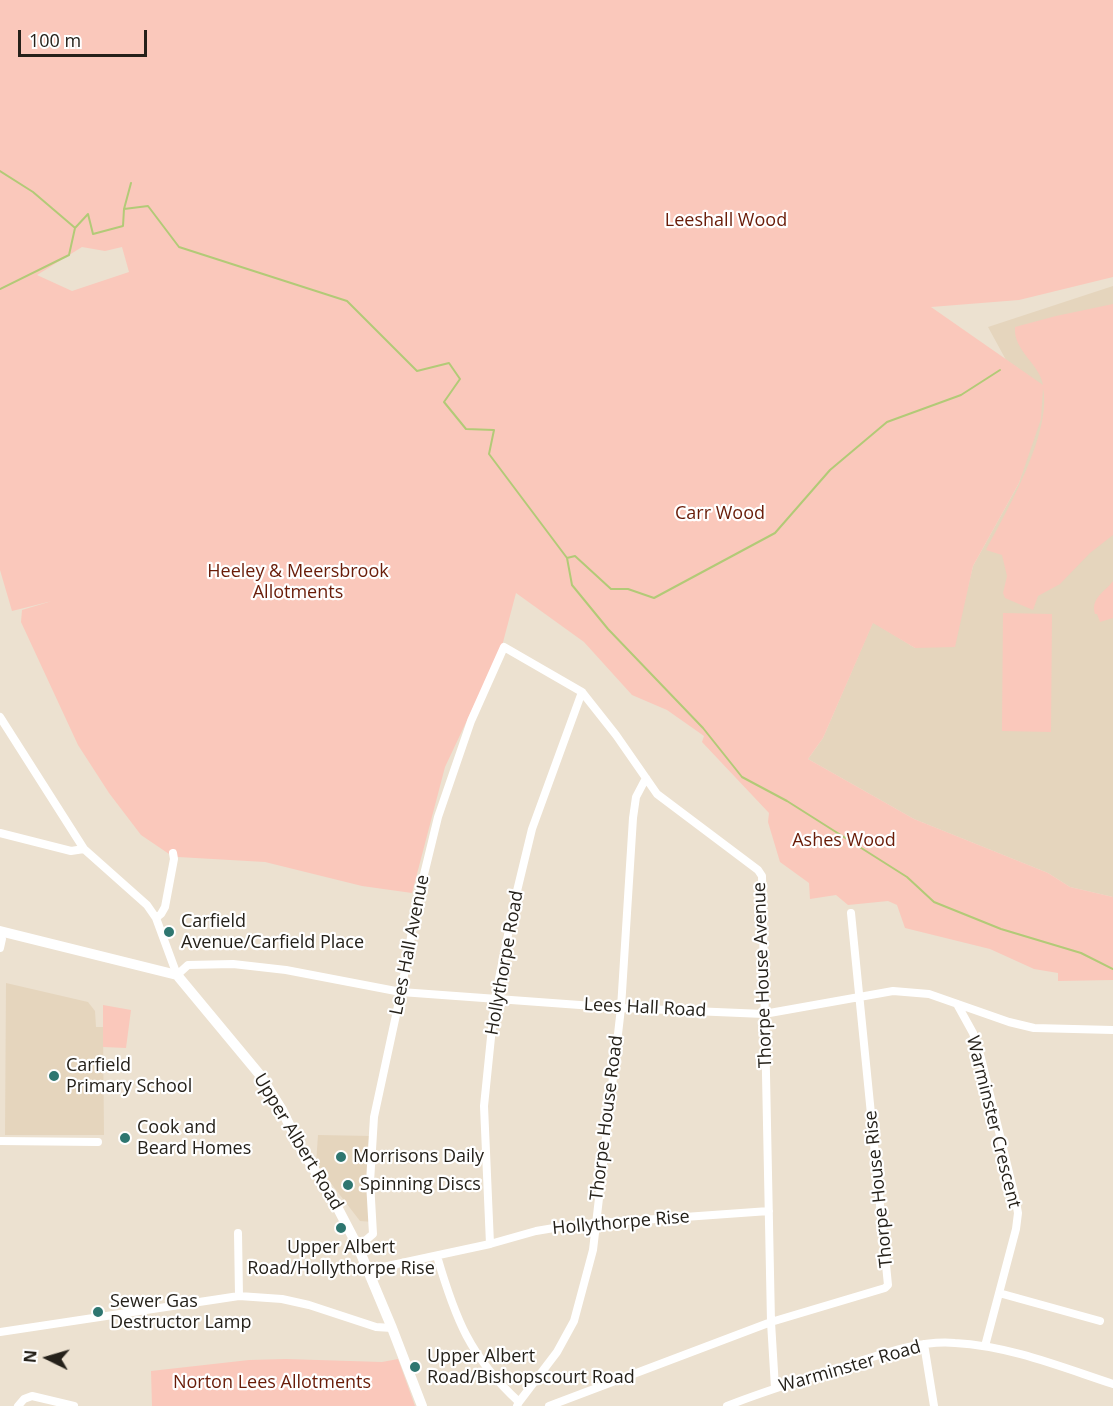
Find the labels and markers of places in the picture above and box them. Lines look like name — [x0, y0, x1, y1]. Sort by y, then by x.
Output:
place label: Carfield Avenue/Carfield Place — [181, 911, 364, 954]
marker: Carfield Avenue/Carfield Place — [162, 925, 176, 939]
place label: Carfield Primary School — [66, 1055, 192, 1098]
marker: Carfield Primary School — [47, 1069, 61, 1083]
place label: Cook and Beard Homes — [137, 1117, 251, 1160]
marker: Cook and Beard Homes — [118, 1131, 132, 1145]
place label: Morrisons Daily — [353, 1146, 484, 1168]
marker: Morrisons Daily — [334, 1150, 348, 1164]
place label: Spinning Discs — [360, 1174, 481, 1196]
marker: Spinning Discs — [341, 1178, 355, 1192]
marker: Upper Albert Road/Hollythorpe Rise — [334, 1221, 348, 1235]
place label: Upper Albert Road/Hollythorpe Rise — [247, 1237, 435, 1280]
place label: Sewer Gas Destructor Lamp — [110, 1291, 252, 1334]
marker: Sewer Gas Destructor Lamp — [91, 1305, 105, 1319]
place label: Upper Albert Road/Bishopscourt Road — [427, 1346, 635, 1388]
marker: Upper Albert Road/Bishopscourt Road — [408, 1360, 422, 1374]

